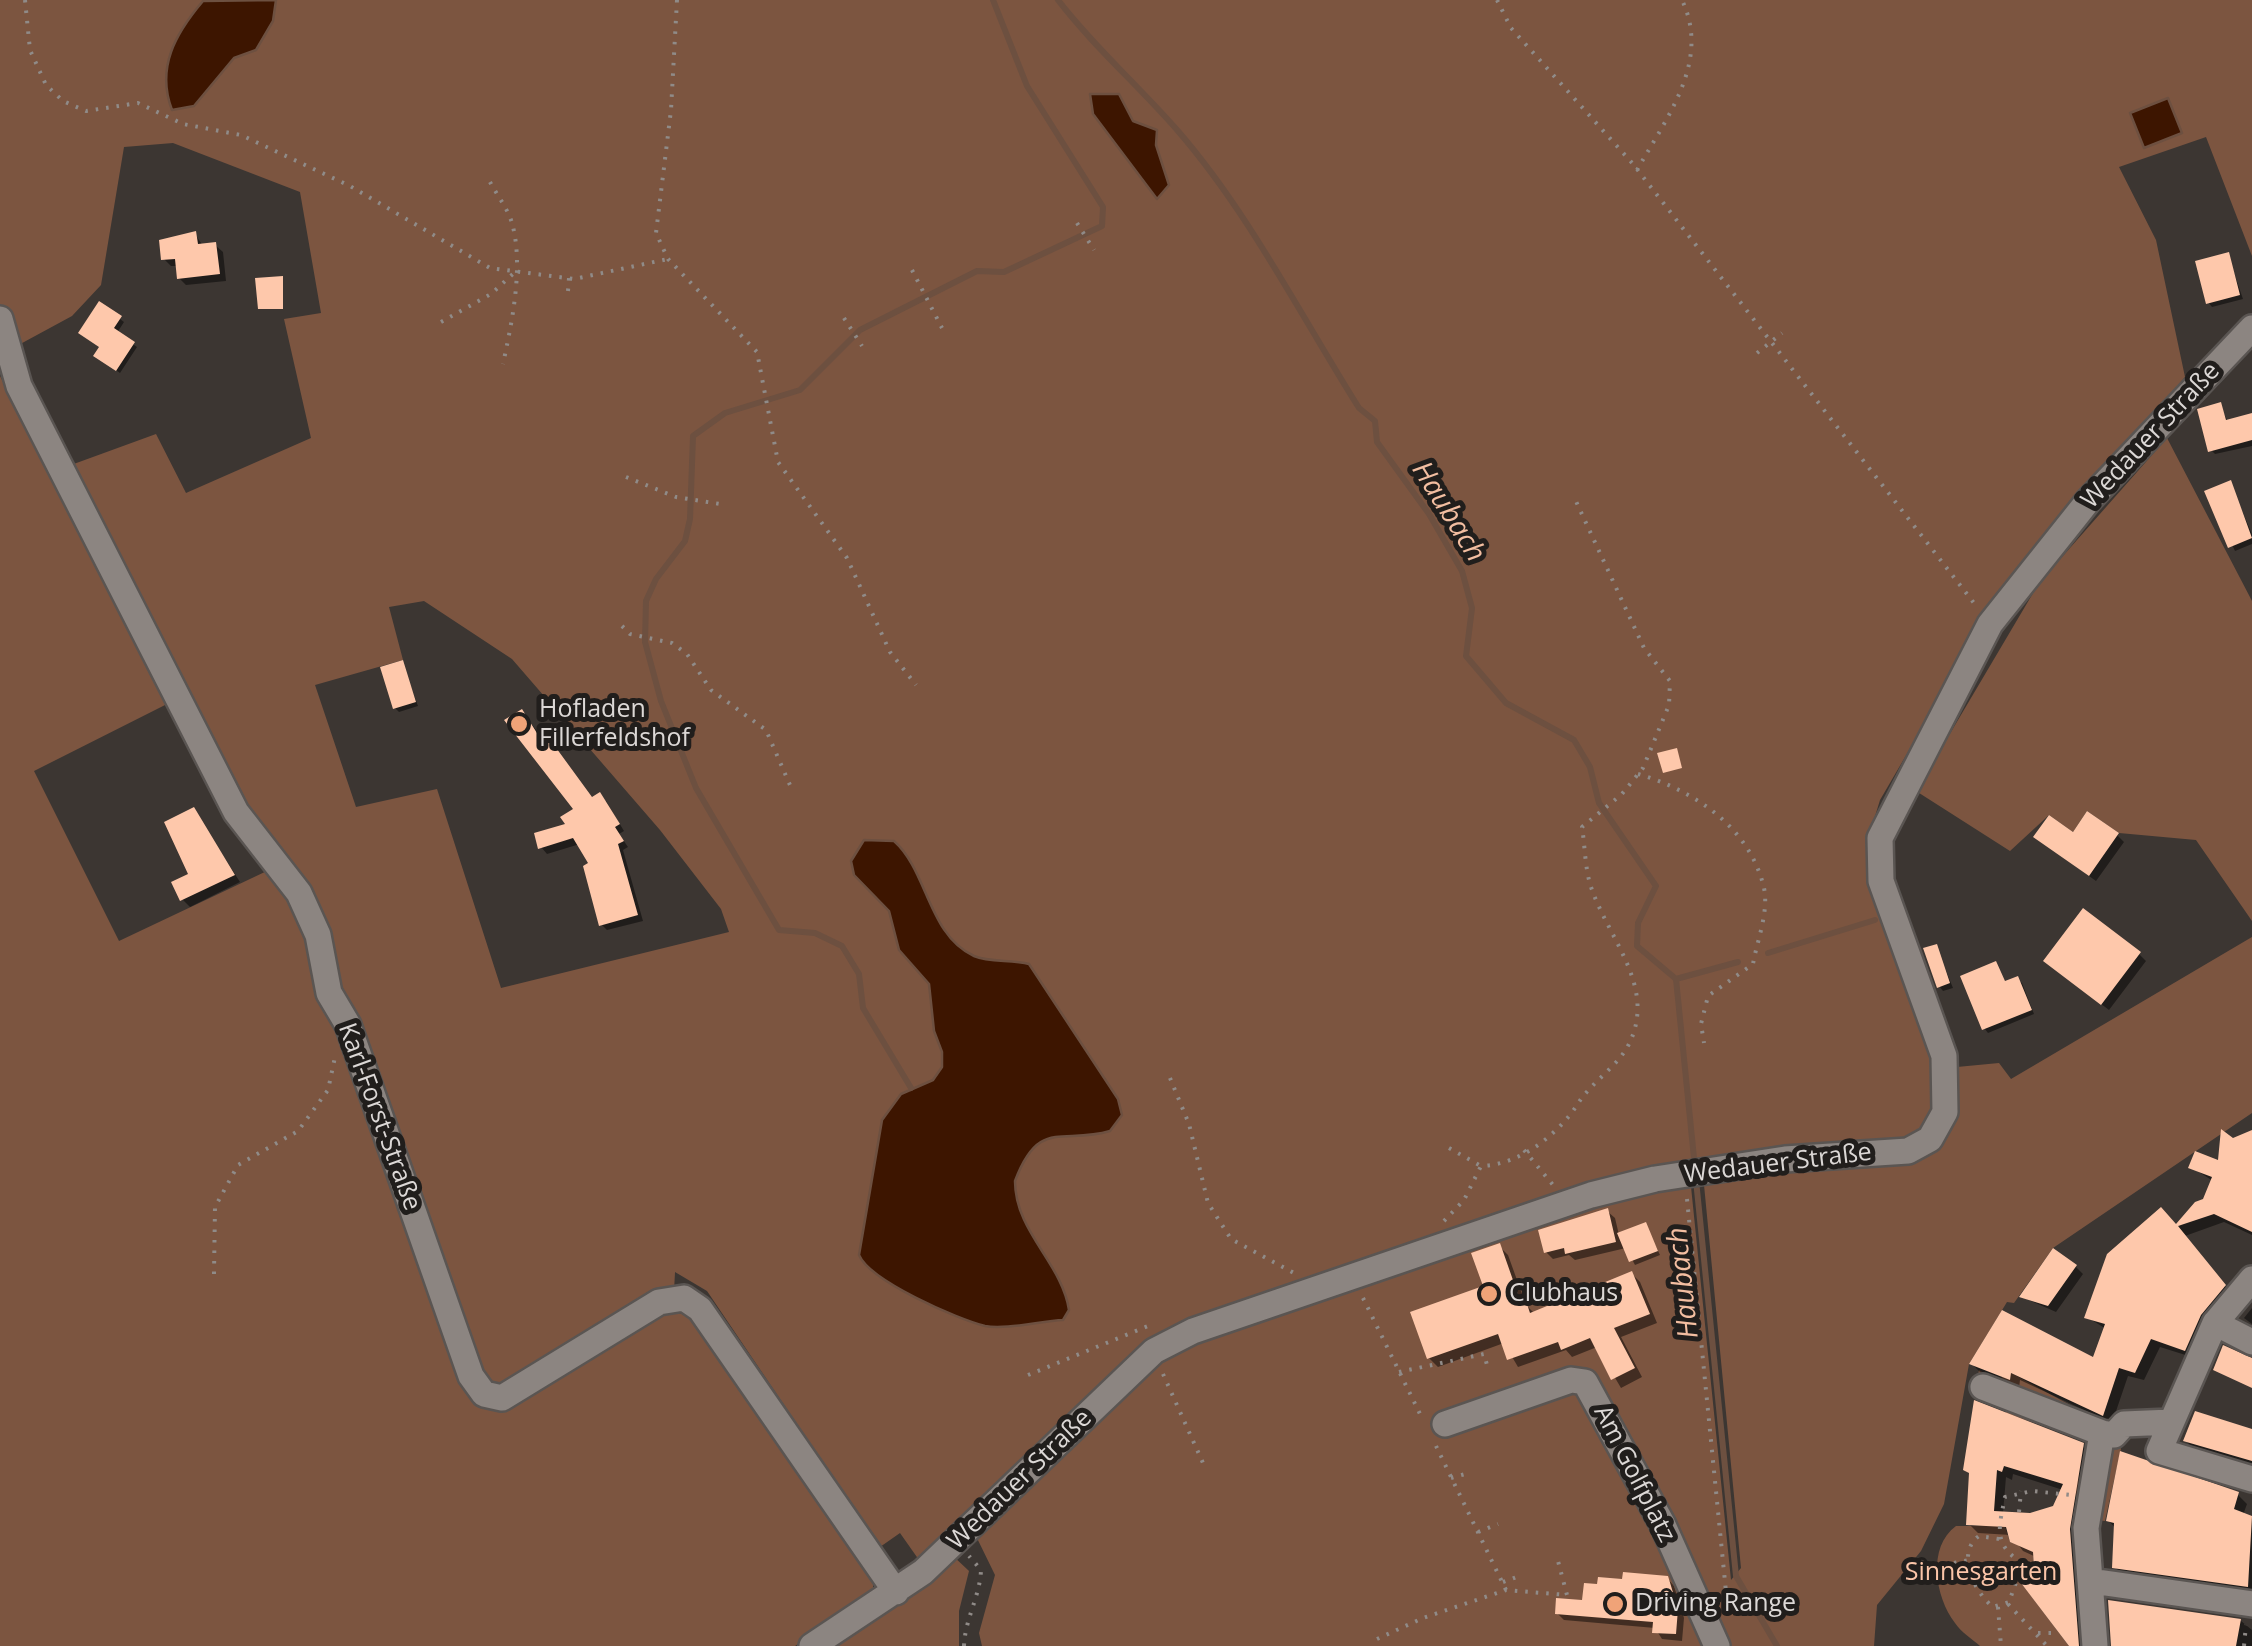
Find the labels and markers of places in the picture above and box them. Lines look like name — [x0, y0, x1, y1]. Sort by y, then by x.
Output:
place label: Hofladen Fillerfeldshof — [539, 695, 690, 754]
marker: Hofladen Fillerfeldshof — [508, 713, 530, 735]
place label: Clubhaus — [1509, 1279, 1618, 1309]
marker: Clubhaus — [1478, 1283, 1500, 1305]
place label: Driving Range — [1635, 1589, 1796, 1619]
marker: Driving Range — [1604, 1593, 1626, 1615]

